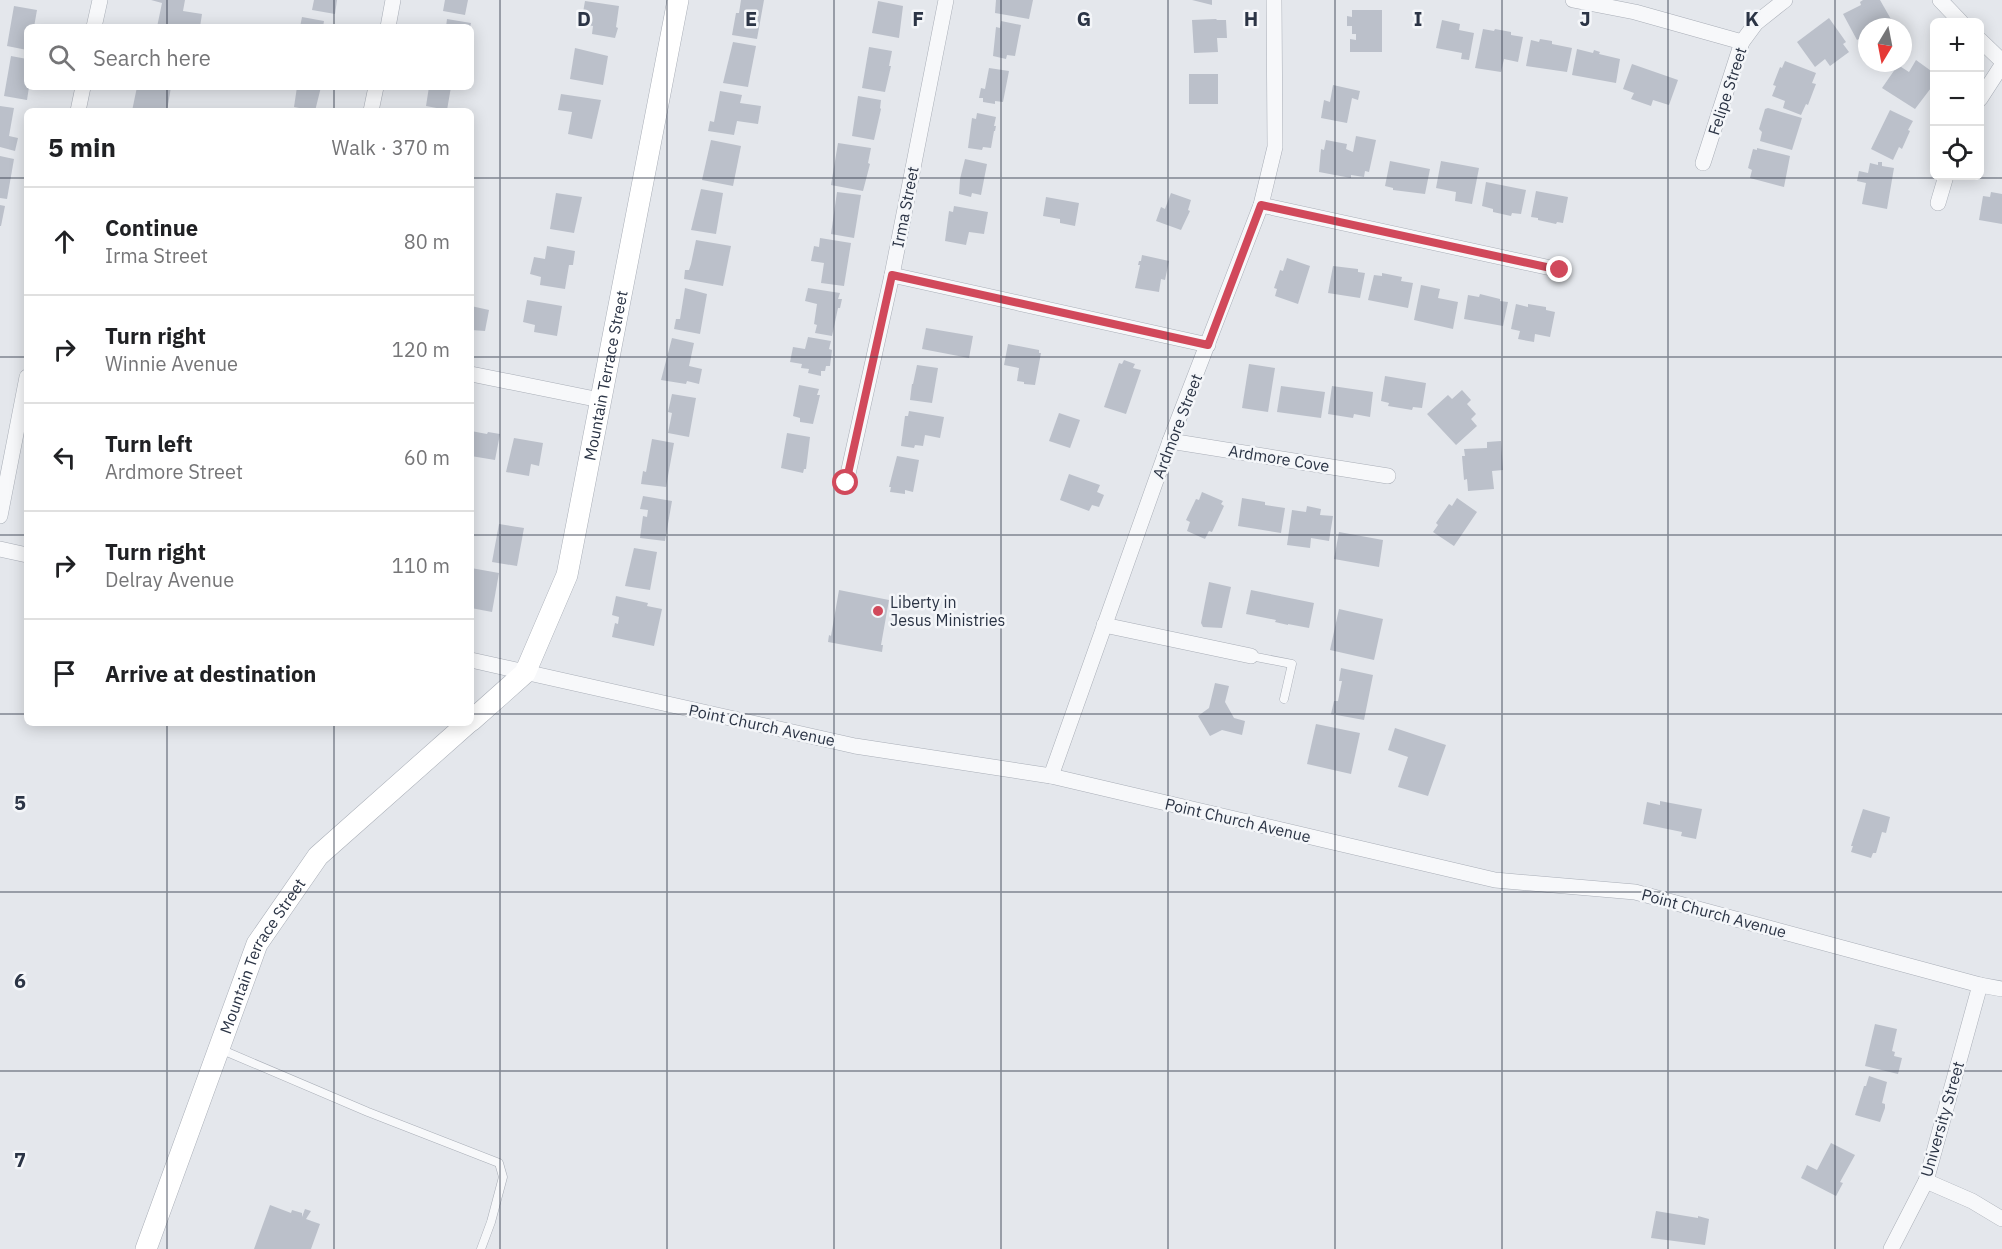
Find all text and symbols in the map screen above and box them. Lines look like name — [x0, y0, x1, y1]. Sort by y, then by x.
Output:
text: D — [577, 5, 591, 32]
text: E — [745, 5, 757, 32]
text: F — [912, 5, 924, 32]
text: G — [1077, 5, 1091, 32]
text: H — [1244, 5, 1258, 32]
text: I — [1414, 5, 1422, 32]
text: J — [1579, 5, 1591, 32]
text: K — [1745, 5, 1759, 32]
north arrow — [1858, 18, 1912, 72]
map controls — [1930, 18, 1984, 180]
button: + — [1930, 18, 1984, 72]
search box — [24, 24, 474, 90]
icon: search — [45, 41, 78, 74]
text: Search here — [93, 43, 211, 72]
street label: Felipe Street — [1703, 44, 1751, 138]
button: − — [1930, 72, 1984, 126]
button: locate — [1930, 126, 1984, 180]
text: 5 min — [48, 130, 116, 164]
text: Walk · 370 m — [332, 134, 450, 161]
street label: Irma Street — [887, 165, 923, 249]
text: Continue — [105, 213, 198, 242]
icon: ahead — [48, 225, 81, 258]
text: 80 m — [404, 228, 450, 255]
text: Irma Street — [105, 242, 208, 269]
route end — [1546, 256, 1572, 282]
street label: Mountain Terrace Street — [579, 289, 632, 462]
text: Turn right — [105, 321, 206, 350]
icon: right — [48, 333, 81, 366]
text: 120 m — [392, 336, 450, 363]
text: Winnie Avenue — [105, 350, 238, 377]
street label: Ardmore Street — [1148, 371, 1206, 481]
text: Turn left — [105, 429, 193, 458]
street label: Ardmore Cove — [1227, 440, 1331, 476]
icon: left — [48, 441, 81, 474]
text: 60 m — [404, 444, 450, 471]
text: Ardmore Street — [105, 458, 243, 485]
route start — [832, 469, 858, 495]
text: Turn right — [105, 537, 206, 566]
icon: right — [48, 549, 81, 582]
text: 110 m — [392, 552, 450, 579]
text: Delray Avenue — [105, 566, 234, 593]
place label: Liberty in Jesus Ministries — [890, 592, 1005, 630]
marker: Liberty in Jesus Ministries — [871, 604, 885, 618]
icon: arrive — [48, 657, 81, 690]
text: Arrive at destination — [105, 659, 316, 688]
street label: Point Church Avenue — [687, 700, 837, 750]
text: 5 — [14, 789, 26, 816]
street label: Point Church Avenue — [1163, 793, 1313, 847]
street label: Mountain Terrace Street — [215, 874, 310, 1037]
street label: Point Church Avenue — [1639, 884, 1789, 942]
text: 6 — [14, 967, 26, 994]
street label: University Street — [1916, 1059, 1968, 1179]
text: 7 — [14, 1146, 26, 1173]

